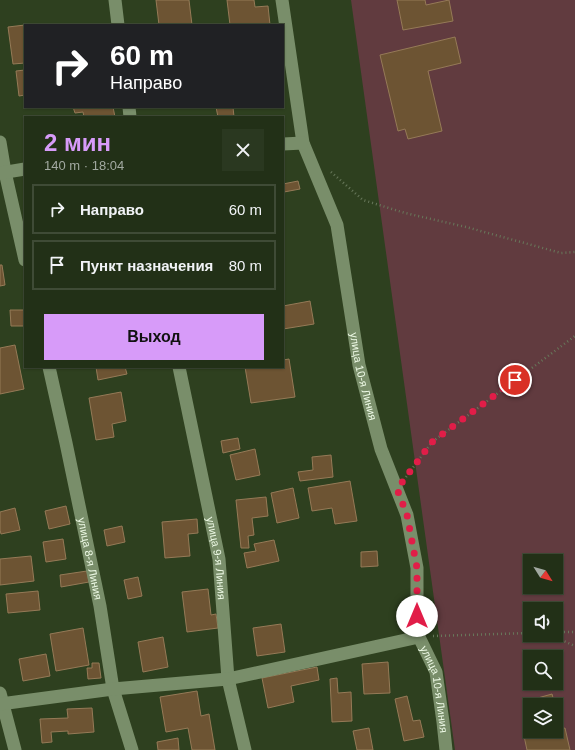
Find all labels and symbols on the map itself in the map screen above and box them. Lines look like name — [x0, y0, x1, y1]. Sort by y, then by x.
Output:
street label: улица 10-я Линия — [348, 332, 379, 422]
pin — [498, 363, 532, 397]
street label: улица 8-я Линия — [76, 516, 105, 601]
street label: улица 9-я Линия — [204, 516, 228, 600]
north arrow — [523, 554, 563, 594]
position arrow — [396, 595, 438, 637]
street label: улица 10-я Линия — [418, 644, 450, 733]

